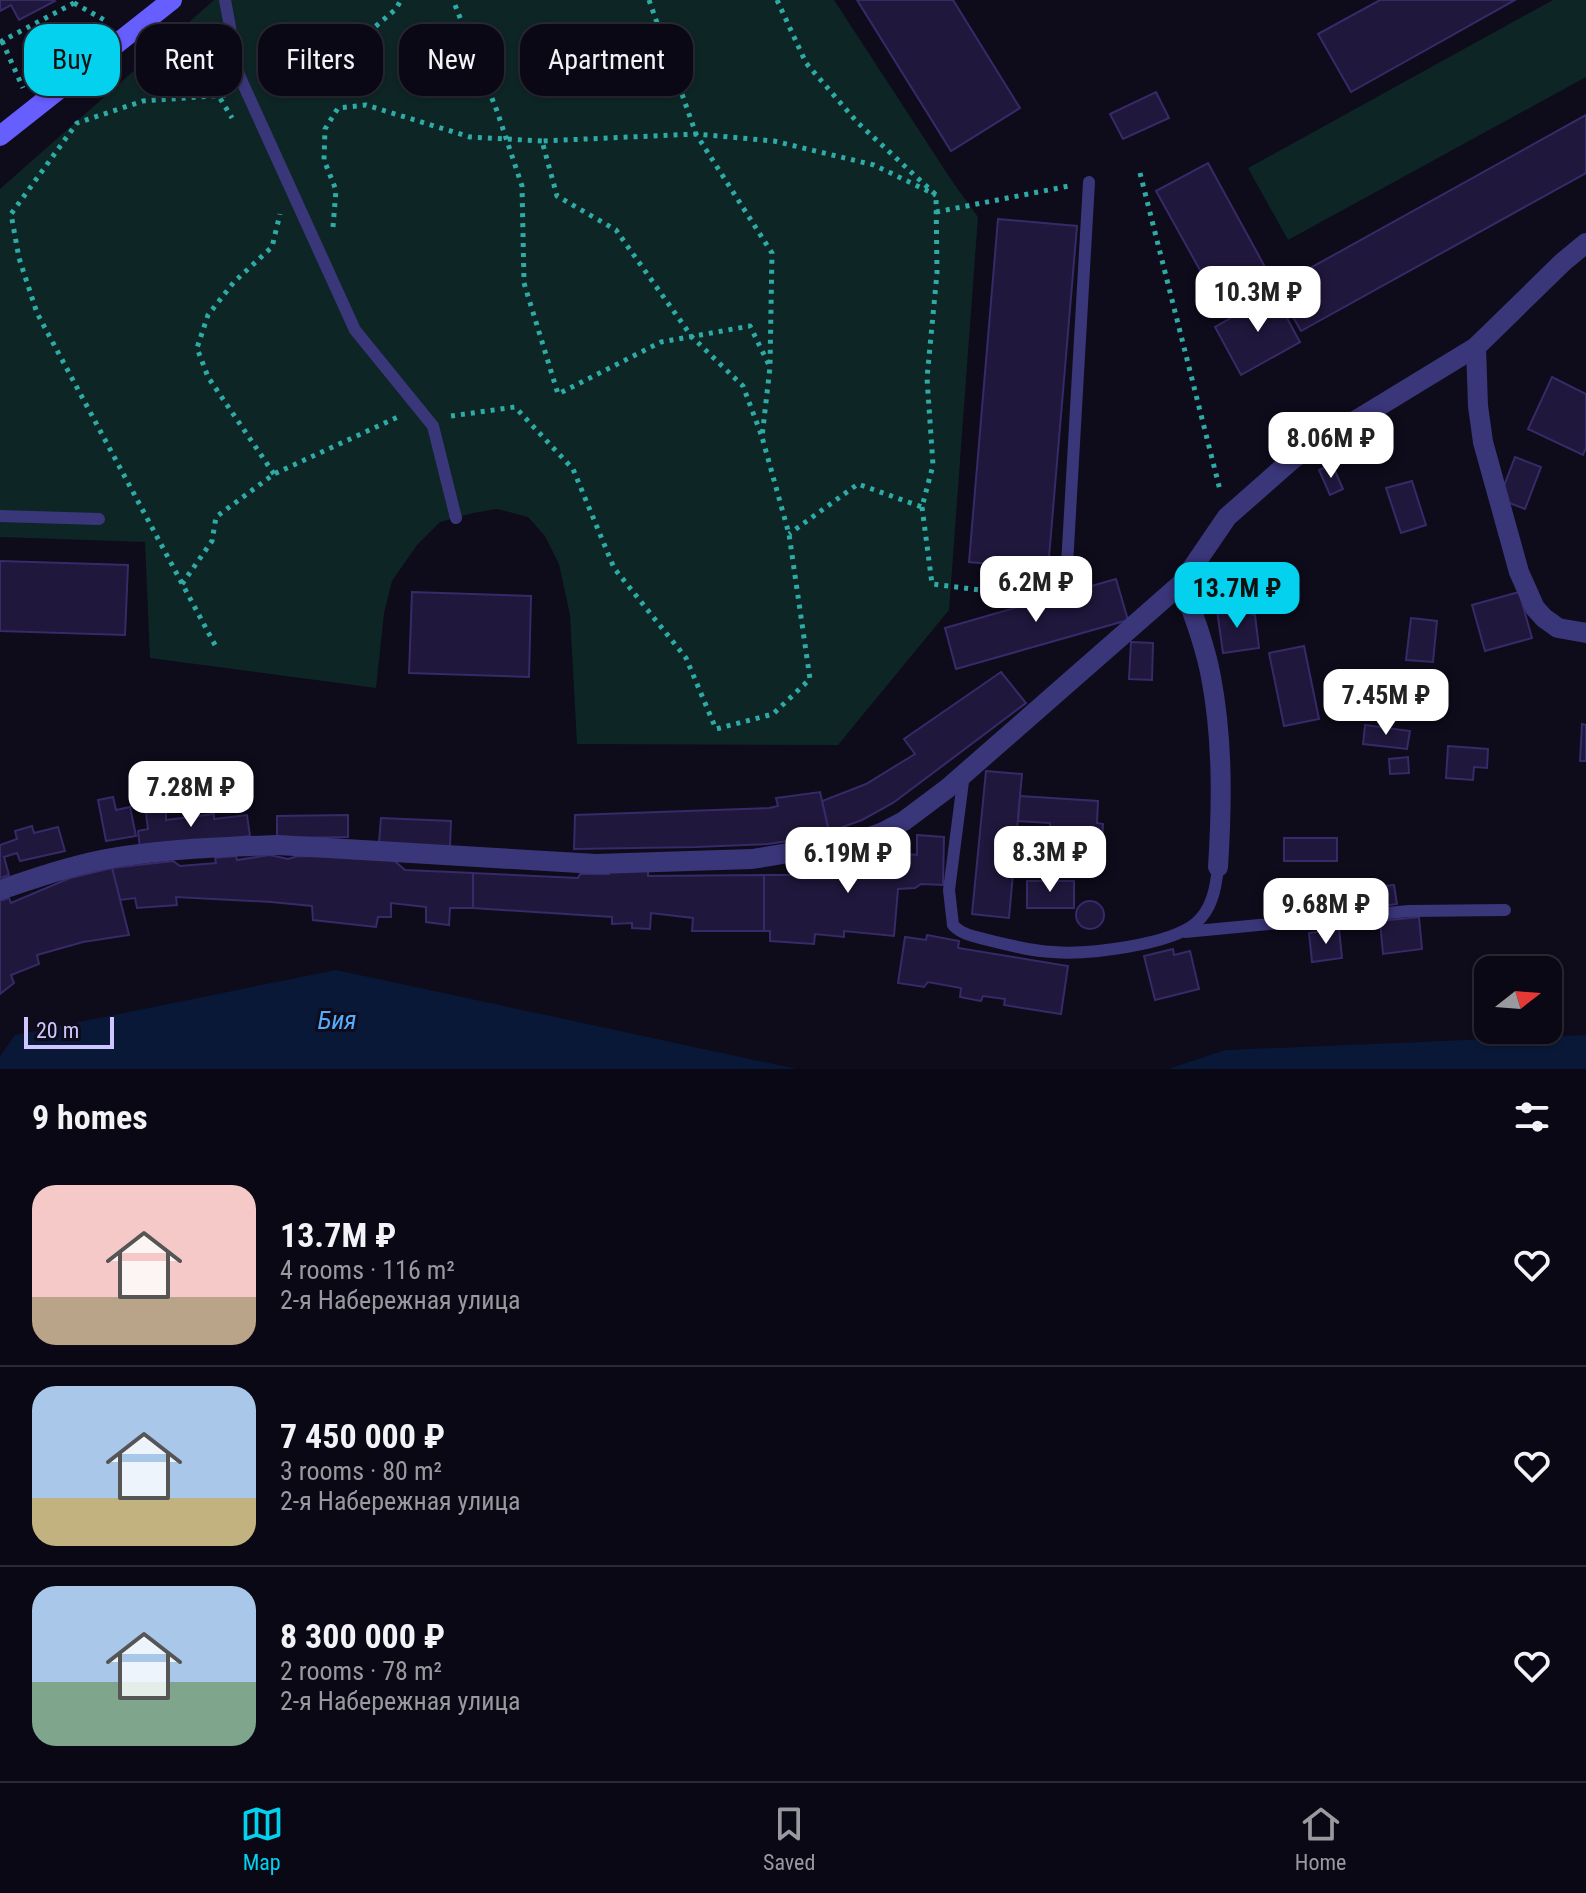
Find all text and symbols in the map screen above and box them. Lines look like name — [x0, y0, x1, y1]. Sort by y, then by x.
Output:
chip: Buy — [24, 24, 120, 96]
chip: Rent — [136, 24, 242, 96]
chip: Filters — [258, 24, 383, 96]
chip: New — [399, 24, 504, 96]
chip: Apartment — [520, 24, 693, 96]
pin: 10.3M ₽ — [1184, 266, 1332, 334]
text: 10.3M ₽ — [1214, 277, 1302, 307]
pin: 8.06M ₽ — [1257, 412, 1405, 480]
text: 8.06M ₽ — [1287, 423, 1375, 453]
pin: 6.2M ₽ — [971, 556, 1101, 624]
pin: 13.7M ₽ — [1163, 562, 1311, 630]
text: 6.2M ₽ — [998, 567, 1074, 597]
text: 13.7M ₽ — [1193, 573, 1281, 603]
pin: 7.45M ₽ — [1312, 669, 1460, 737]
text: 7.45M ₽ — [1342, 680, 1430, 710]
pin: 7.28M ₽ — [117, 761, 265, 829]
text: 7.28M ₽ — [147, 772, 235, 802]
pin: 8.3M ₽ — [985, 826, 1115, 894]
pin: 6.19M ₽ — [774, 827, 922, 895]
text: 8.3M ₽ — [1012, 837, 1088, 867]
text: 6.19M ₽ — [804, 838, 892, 868]
pin: 9.68M ₽ — [1252, 878, 1400, 946]
text: 9.68M ₽ — [1282, 889, 1370, 919]
north arrow — [1474, 956, 1562, 1044]
map controls — [1474, 956, 1562, 1044]
water label: Бия — [318, 1005, 357, 1035]
scale bar — [24, 1013, 114, 1049]
text: 20 m — [36, 1018, 79, 1043]
icon: filters — [1510, 1095, 1554, 1139]
text: 9 homes — [32, 1097, 148, 1137]
text: 13.7M ₽ — [280, 1215, 396, 1255]
icon: home — [96, 1217, 192, 1313]
icon: heart — [1510, 1243, 1554, 1287]
text: 4 rooms · 116 m² — [280, 1255, 455, 1285]
text: 2-я Набережная улица — [280, 1285, 521, 1315]
text: 7 450 000 ₽ — [280, 1416, 445, 1456]
icon: home — [96, 1418, 192, 1514]
icon: heart — [1510, 1444, 1554, 1488]
text: 3 rooms · 80 m² — [280, 1456, 442, 1486]
text: 2-я Набережная улица — [280, 1486, 521, 1516]
text: 8 300 000 ₽ — [280, 1616, 445, 1656]
icon: home — [96, 1618, 192, 1714]
icon: heart — [1510, 1644, 1554, 1688]
text: 2 rooms · 78 m² — [280, 1656, 442, 1686]
text: 2-я Набережная улица — [280, 1686, 521, 1716]
tab: Map — [240, 1802, 284, 1875]
tab: Saved — [763, 1802, 815, 1875]
tab: Home — [1295, 1802, 1346, 1875]

